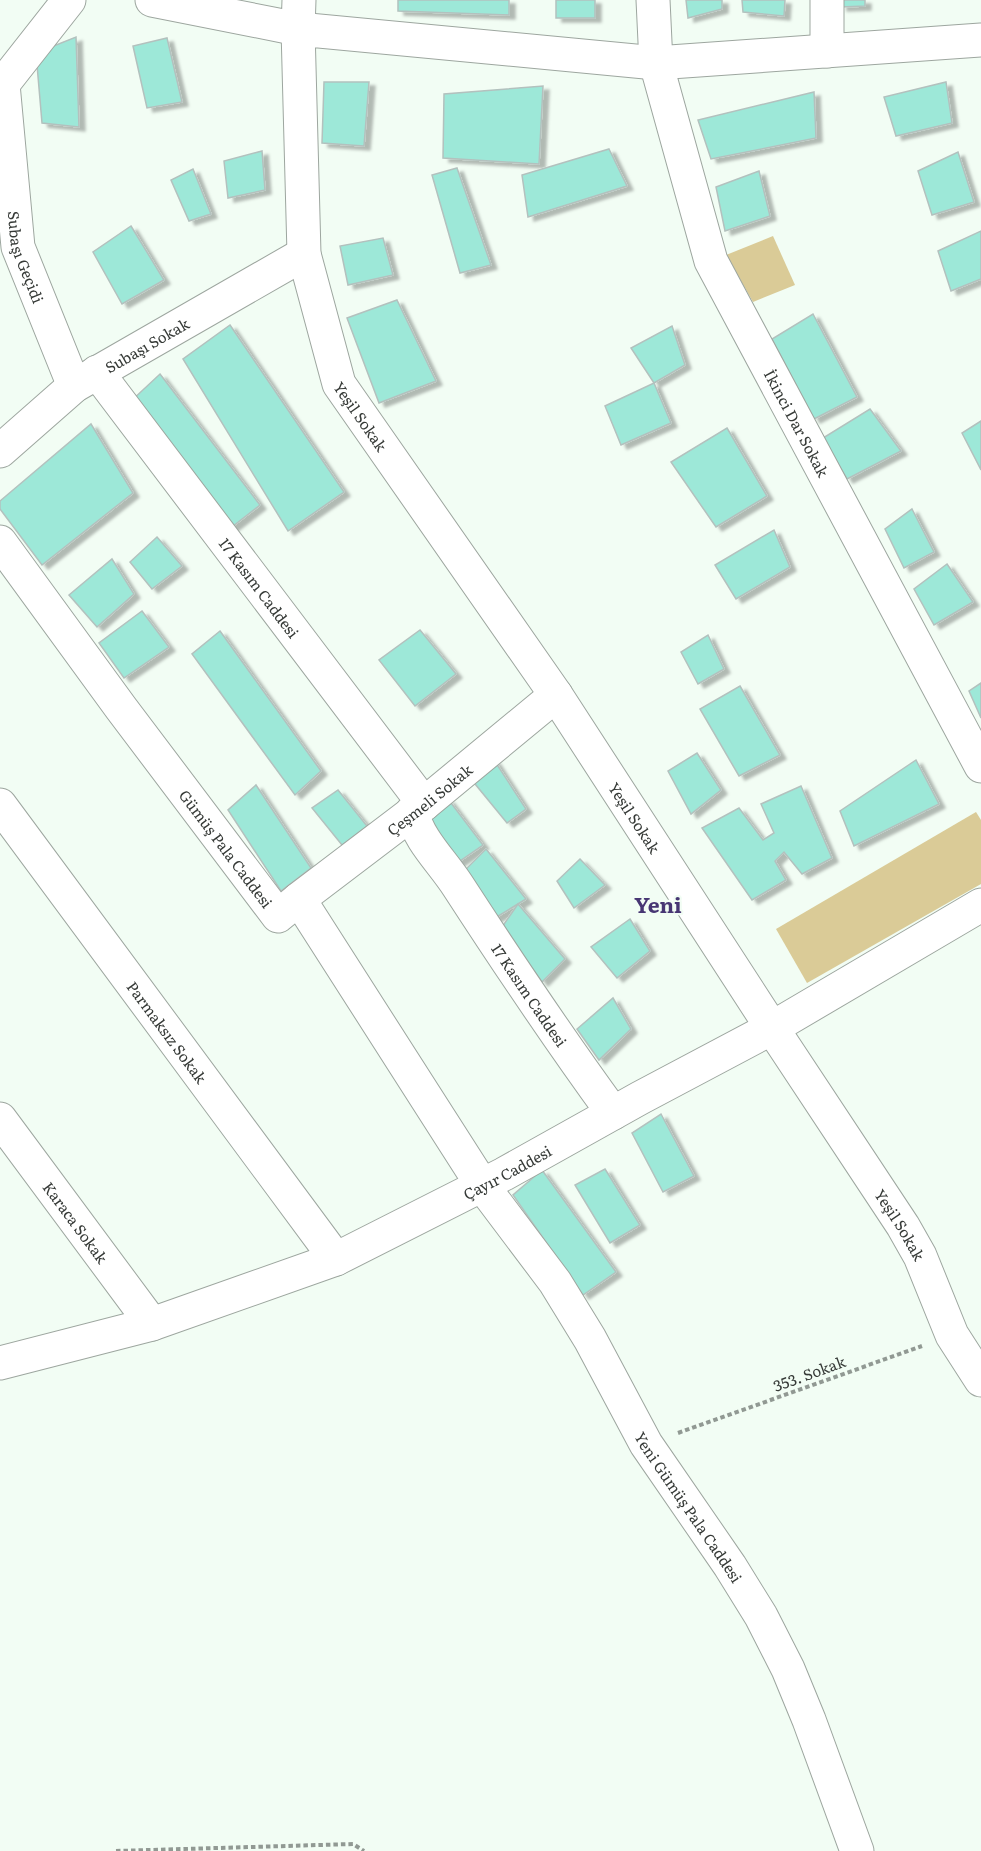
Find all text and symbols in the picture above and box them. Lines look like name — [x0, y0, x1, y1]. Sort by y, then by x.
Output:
street label: Subaşı Geçidi — [3, 210, 51, 306]
street label: Subaşı Sokak — [100, 311, 194, 378]
street label: İkinci Dar Sokak — [759, 365, 836, 481]
street label: Yeşil Sokak — [329, 376, 394, 456]
street label: 17 Kasım Caddesi — [214, 532, 305, 642]
street label: Çeşmeli Sokak — [381, 757, 477, 840]
street label: Yeşil Sokak — [604, 777, 667, 858]
street label: Gümüş Pala Caddesi — [174, 784, 279, 912]
district label: Yeni — [634, 888, 682, 919]
street label: 17 Kasım Caddesi — [487, 938, 573, 1051]
street label: Parmaksız Sokak — [122, 976, 214, 1088]
street label: Çayır Caddesi — [459, 1138, 555, 1205]
street label: Karaca Sokak — [38, 1176, 115, 1268]
street label: Yeşil Sokak — [870, 1184, 932, 1265]
street label: 353. Sokak — [769, 1349, 849, 1397]
street label: Yeni Gümüş Pala Caddesi — [630, 1427, 749, 1587]

